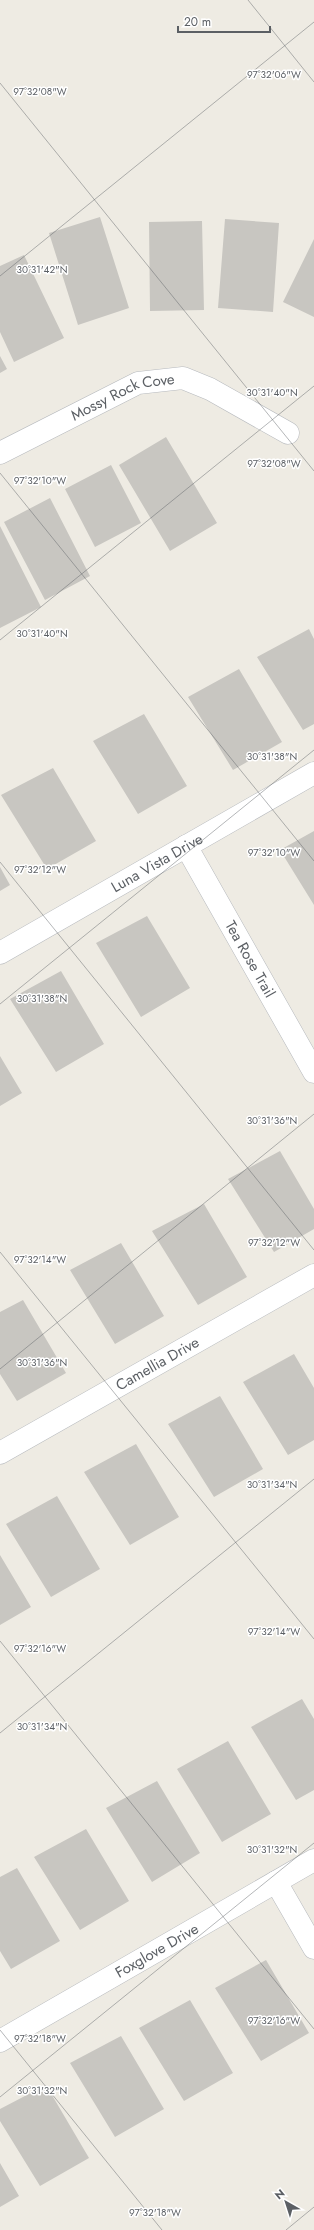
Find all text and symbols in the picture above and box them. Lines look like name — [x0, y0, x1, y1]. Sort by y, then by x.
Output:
scale bar — [178, 8, 270, 34]
text: 20 m — [184, 13, 211, 31]
text: 97°32'06"W — [247, 67, 301, 82]
text: 97°32'08"W — [13, 84, 67, 99]
text: 30°31'42"N — [17, 262, 67, 277]
street label: Mossy Rock Cove — [67, 368, 176, 426]
text: 30°31'40"N — [246, 385, 298, 400]
text: 97°32'08"W — [247, 456, 301, 471]
text: 97°32'10"W — [14, 473, 66, 488]
text: 30°31'40"N — [16, 626, 68, 641]
text: 30°31'38"N — [247, 749, 297, 764]
street label: Luna Vista Drive — [107, 828, 207, 898]
text: 97°32'10"W — [248, 845, 300, 860]
text: 97°32'12"W — [14, 862, 66, 877]
street label: Tea Rose Trail — [219, 917, 281, 1002]
text: 30°31'38"N — [17, 991, 67, 1006]
text: 30°31'36"N — [247, 1113, 297, 1128]
text: 97°32'12"W — [248, 1235, 300, 1250]
text: 97°32'14"W — [14, 1252, 66, 1267]
street label: Camellia Drive — [112, 1331, 204, 1396]
text: 30°31'36"N — [17, 1355, 67, 1370]
text: 30°31'34"N — [247, 1477, 297, 1492]
text: 97°32'14"W — [248, 1624, 300, 1639]
text: 97°32'16"W — [14, 1641, 66, 1656]
text: 30°31'34"N — [17, 1719, 67, 1734]
text: 30°31'32"N — [247, 1842, 297, 1857]
street label: Foxglove Drive — [111, 1918, 203, 1983]
text: 97°32'16"W — [248, 2013, 300, 2028]
text: 97°32'18"W — [14, 2031, 66, 2046]
text: 30°31'32"N — [17, 2083, 67, 2098]
north arrow — [266, 2182, 306, 2222]
text: N — [271, 2185, 288, 2203]
text: 97°32'18"W — [129, 2205, 181, 2220]

